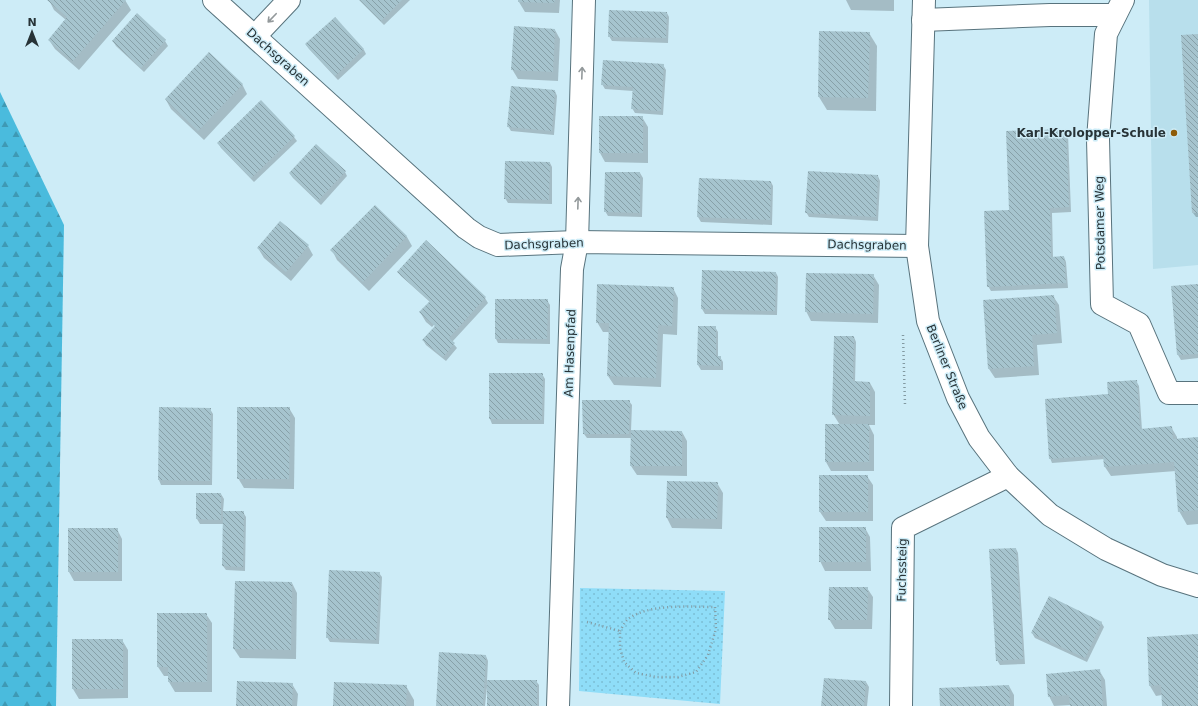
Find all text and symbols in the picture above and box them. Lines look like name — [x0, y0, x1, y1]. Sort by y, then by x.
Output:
north arrow — [12, 12, 52, 52]
one-way arrow — [267, 13, 277, 23]
text: N — [27, 16, 37, 29]
street label: Dachsgraben — [244, 25, 312, 89]
one-way arrow — [578, 67, 585, 80]
place label: Karl-Krolopper-Schule — [1016, 126, 1166, 140]
marker: Karl-Krolopper-Schule — [1169, 128, 1179, 138]
street label: Potsdamer Weg — [1092, 176, 1108, 270]
one-way arrow — [574, 197, 582, 210]
street label: Dachsgraben — [504, 236, 584, 252]
street label: Dachsgraben — [827, 237, 907, 253]
street label: Am Hasenpfad — [561, 309, 579, 397]
street label: Berliner Straße — [924, 322, 970, 412]
street label: Fuchssteig — [894, 538, 910, 602]

